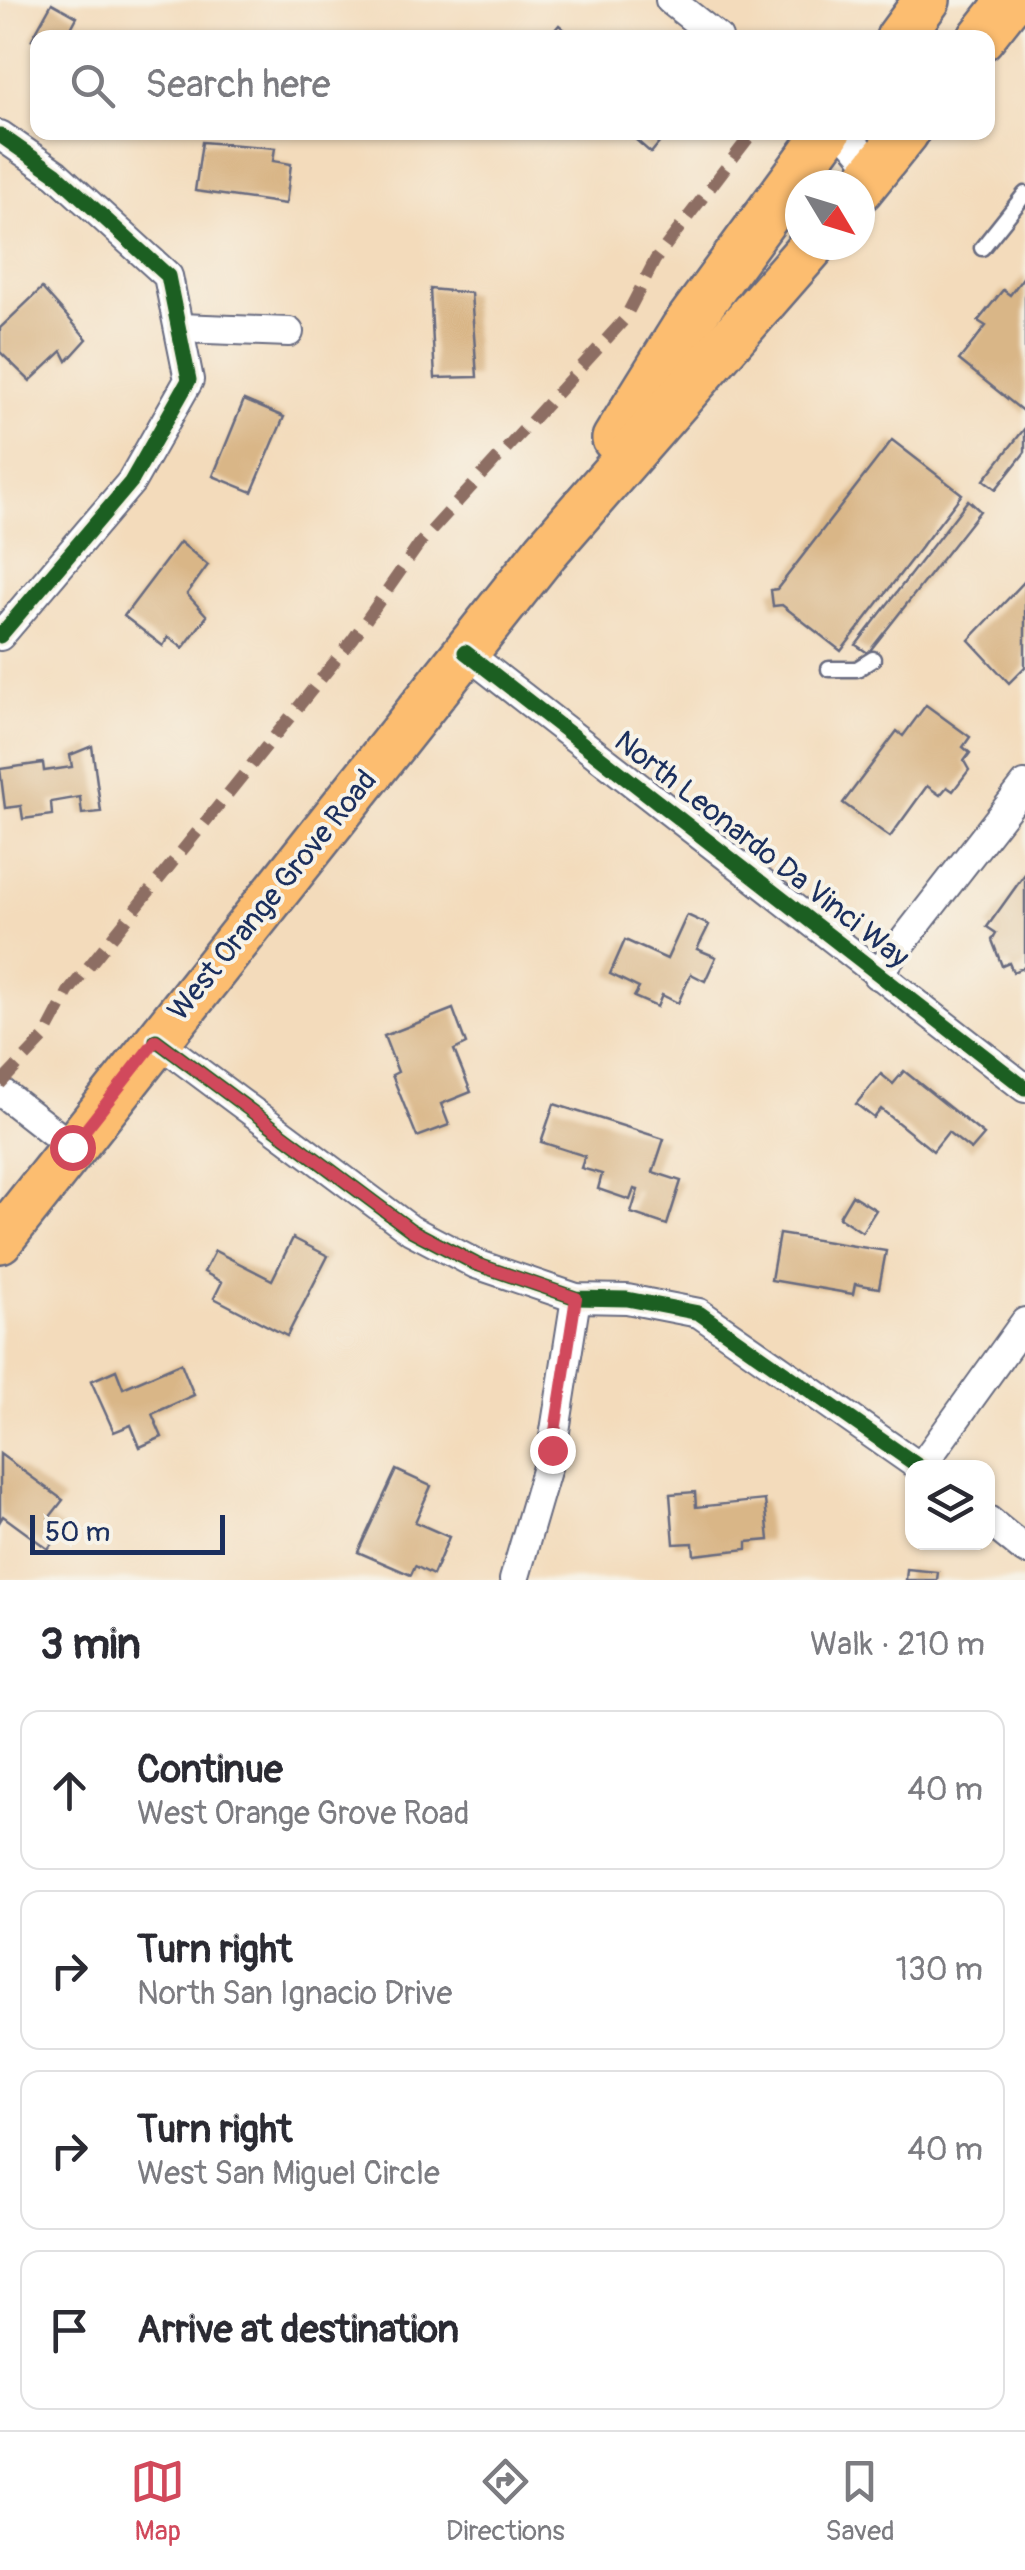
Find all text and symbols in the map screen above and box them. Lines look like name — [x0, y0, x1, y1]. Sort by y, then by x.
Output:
search box — [30, 30, 995, 140]
icon: search — [65, 58, 120, 113]
text: Search here — [145, 61, 331, 109]
north arrow — [785, 170, 875, 260]
street label: North Leonardo Da Vinci Way — [607, 723, 917, 976]
street label: West Orange Grove Road — [160, 763, 385, 1028]
route start — [50, 1125, 96, 1171]
route end — [530, 1428, 576, 1474]
map controls — [905, 1460, 995, 1550]
button: layers — [905, 1460, 995, 1550]
scale bar — [30, 1510, 225, 1554]
text: 50 m — [45, 1515, 110, 1550]
text: 3 min — [40, 1619, 141, 1671]
text: Walk · 210 m — [810, 1625, 985, 1665]
text: Continue — [137, 1746, 283, 1794]
icon: ahead — [42, 1763, 97, 1818]
text: 40 m — [907, 1770, 983, 1810]
text: West Orange Grove Road — [137, 1794, 469, 1834]
text: Turn right — [137, 1926, 292, 1974]
icon: right — [42, 1943, 97, 1998]
text: 130 m — [895, 1950, 983, 1990]
text: North San Ignacio Drive — [137, 1974, 452, 2014]
text: Turn right — [137, 2106, 292, 2154]
icon: right — [42, 2123, 97, 2178]
text: 40 m — [907, 2130, 983, 2170]
text: West San Miguel Circle — [137, 2154, 440, 2194]
icon: arrive — [42, 2303, 97, 2358]
text: Arrive at destination — [137, 2306, 459, 2354]
tab: Map — [130, 2454, 185, 2549]
tab: Directions — [446, 2454, 565, 2549]
tab: Saved — [825, 2454, 895, 2549]

